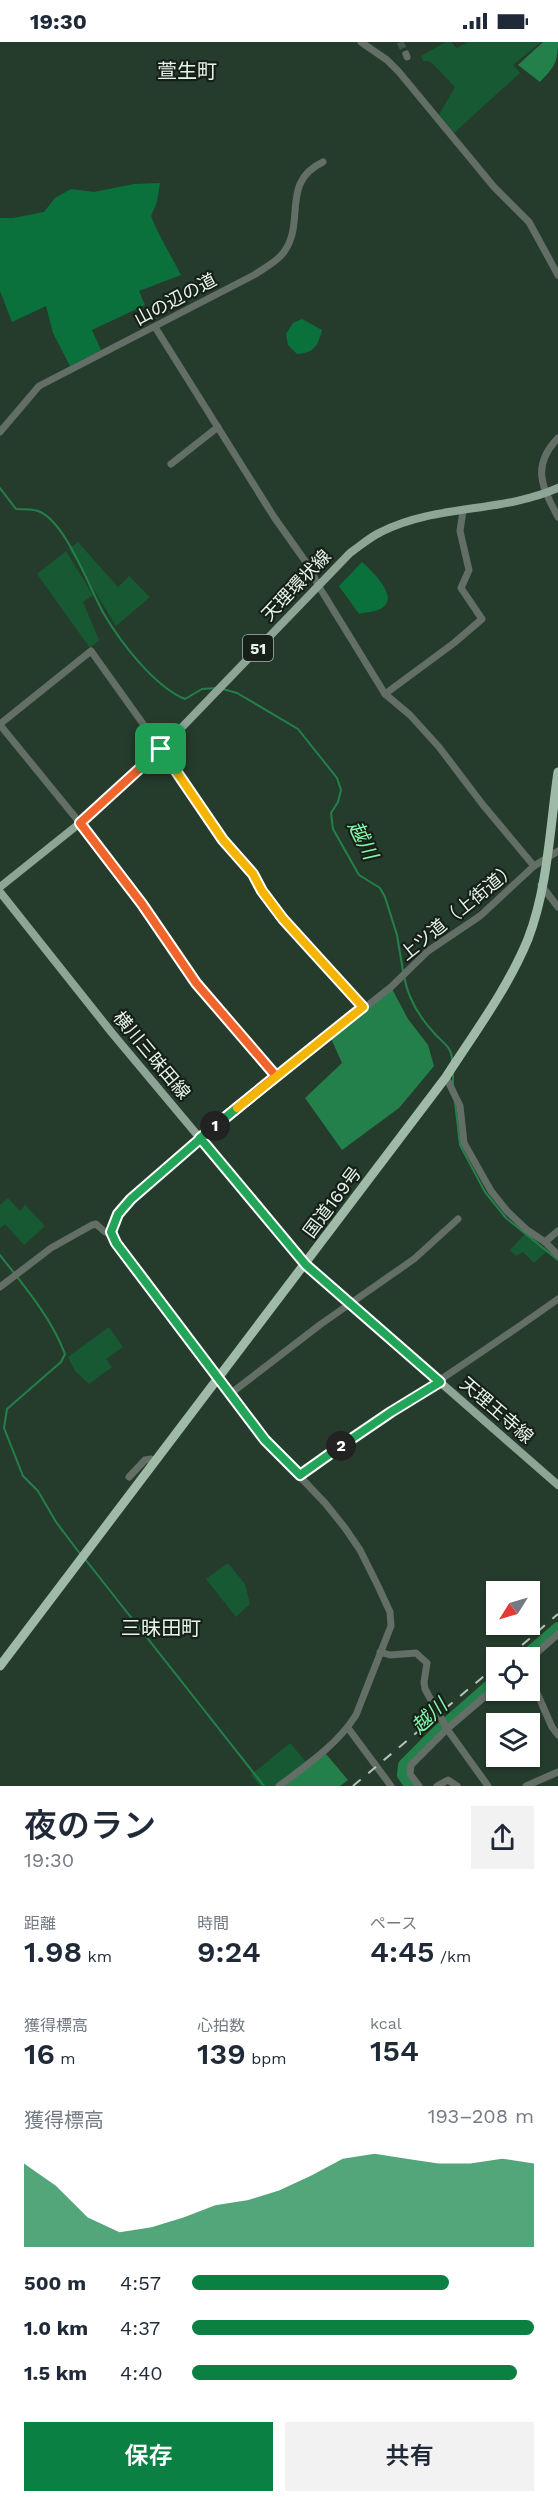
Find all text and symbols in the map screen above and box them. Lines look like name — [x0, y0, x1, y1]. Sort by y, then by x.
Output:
text: 19:30 — [30, 9, 87, 34]
district label: 萱生町 — [157, 59, 217, 83]
street label: 山の辺の道 — [130, 269, 220, 329]
street label: 天理環状線 — [257, 545, 335, 625]
road number: 51 — [243, 635, 273, 661]
pin — [135, 723, 186, 774]
icon: arrive — [144, 732, 177, 765]
water label: 越川 — [343, 817, 384, 865]
street label: 上ツ道（上街道） — [395, 858, 521, 964]
street label: 横川三昧田線 — [109, 1007, 195, 1103]
pin: 1 — [200, 1111, 230, 1141]
text: 1 — [212, 1116, 218, 1135]
street label: 国道169号 — [299, 1163, 365, 1241]
street label: 天理王寺線 — [456, 1373, 538, 1447]
pin: 2 — [326, 1431, 356, 1461]
text: 2 — [336, 1436, 346, 1455]
north arrow — [486, 1581, 540, 1635]
map controls — [486, 1581, 540, 1767]
district label: 三昧田町 — [121, 1616, 201, 1640]
button: locate — [486, 1647, 540, 1701]
water label: 越川 — [406, 1692, 453, 1738]
button: layers — [486, 1713, 540, 1767]
text: 夜のラン — [24, 1806, 156, 1845]
button: share — [471, 1806, 534, 1869]
text: 19:30 — [24, 1848, 74, 1872]
text: 距離 — [24, 1914, 56, 1933]
text: 時間 — [197, 1914, 229, 1933]
text: ペース — [370, 1914, 417, 1933]
text: 1.98 — [24, 1934, 82, 1969]
text: 9:24 — [197, 1934, 261, 1969]
text: 4:45 — [370, 1934, 434, 1969]
text: km — [82, 1947, 112, 1966]
text: /km — [434, 1947, 471, 1966]
text: kcal — [370, 2014, 402, 2033]
text: 獲得標高 — [24, 2016, 88, 2035]
text: 心拍数 — [197, 2016, 245, 2035]
text: 154 — [370, 2033, 419, 2068]
text: 16 — [24, 2036, 55, 2071]
text: 139 — [197, 2036, 246, 2071]
text: m — [55, 2049, 76, 2068]
text: bpm — [246, 2049, 286, 2068]
text: 193–208 m — [428, 2104, 534, 2128]
text: 獲得標高 — [24, 2108, 104, 2132]
text: 500 m — [24, 2271, 86, 2295]
text: 4:57 — [120, 2271, 161, 2295]
text: 1.0 km — [24, 2316, 88, 2340]
text: 4:37 — [120, 2316, 160, 2340]
text: 1.5 km — [24, 2361, 87, 2385]
text: 4:40 — [120, 2361, 163, 2385]
button: 保存 — [24, 2422, 273, 2491]
button: 共有 — [285, 2422, 534, 2491]

